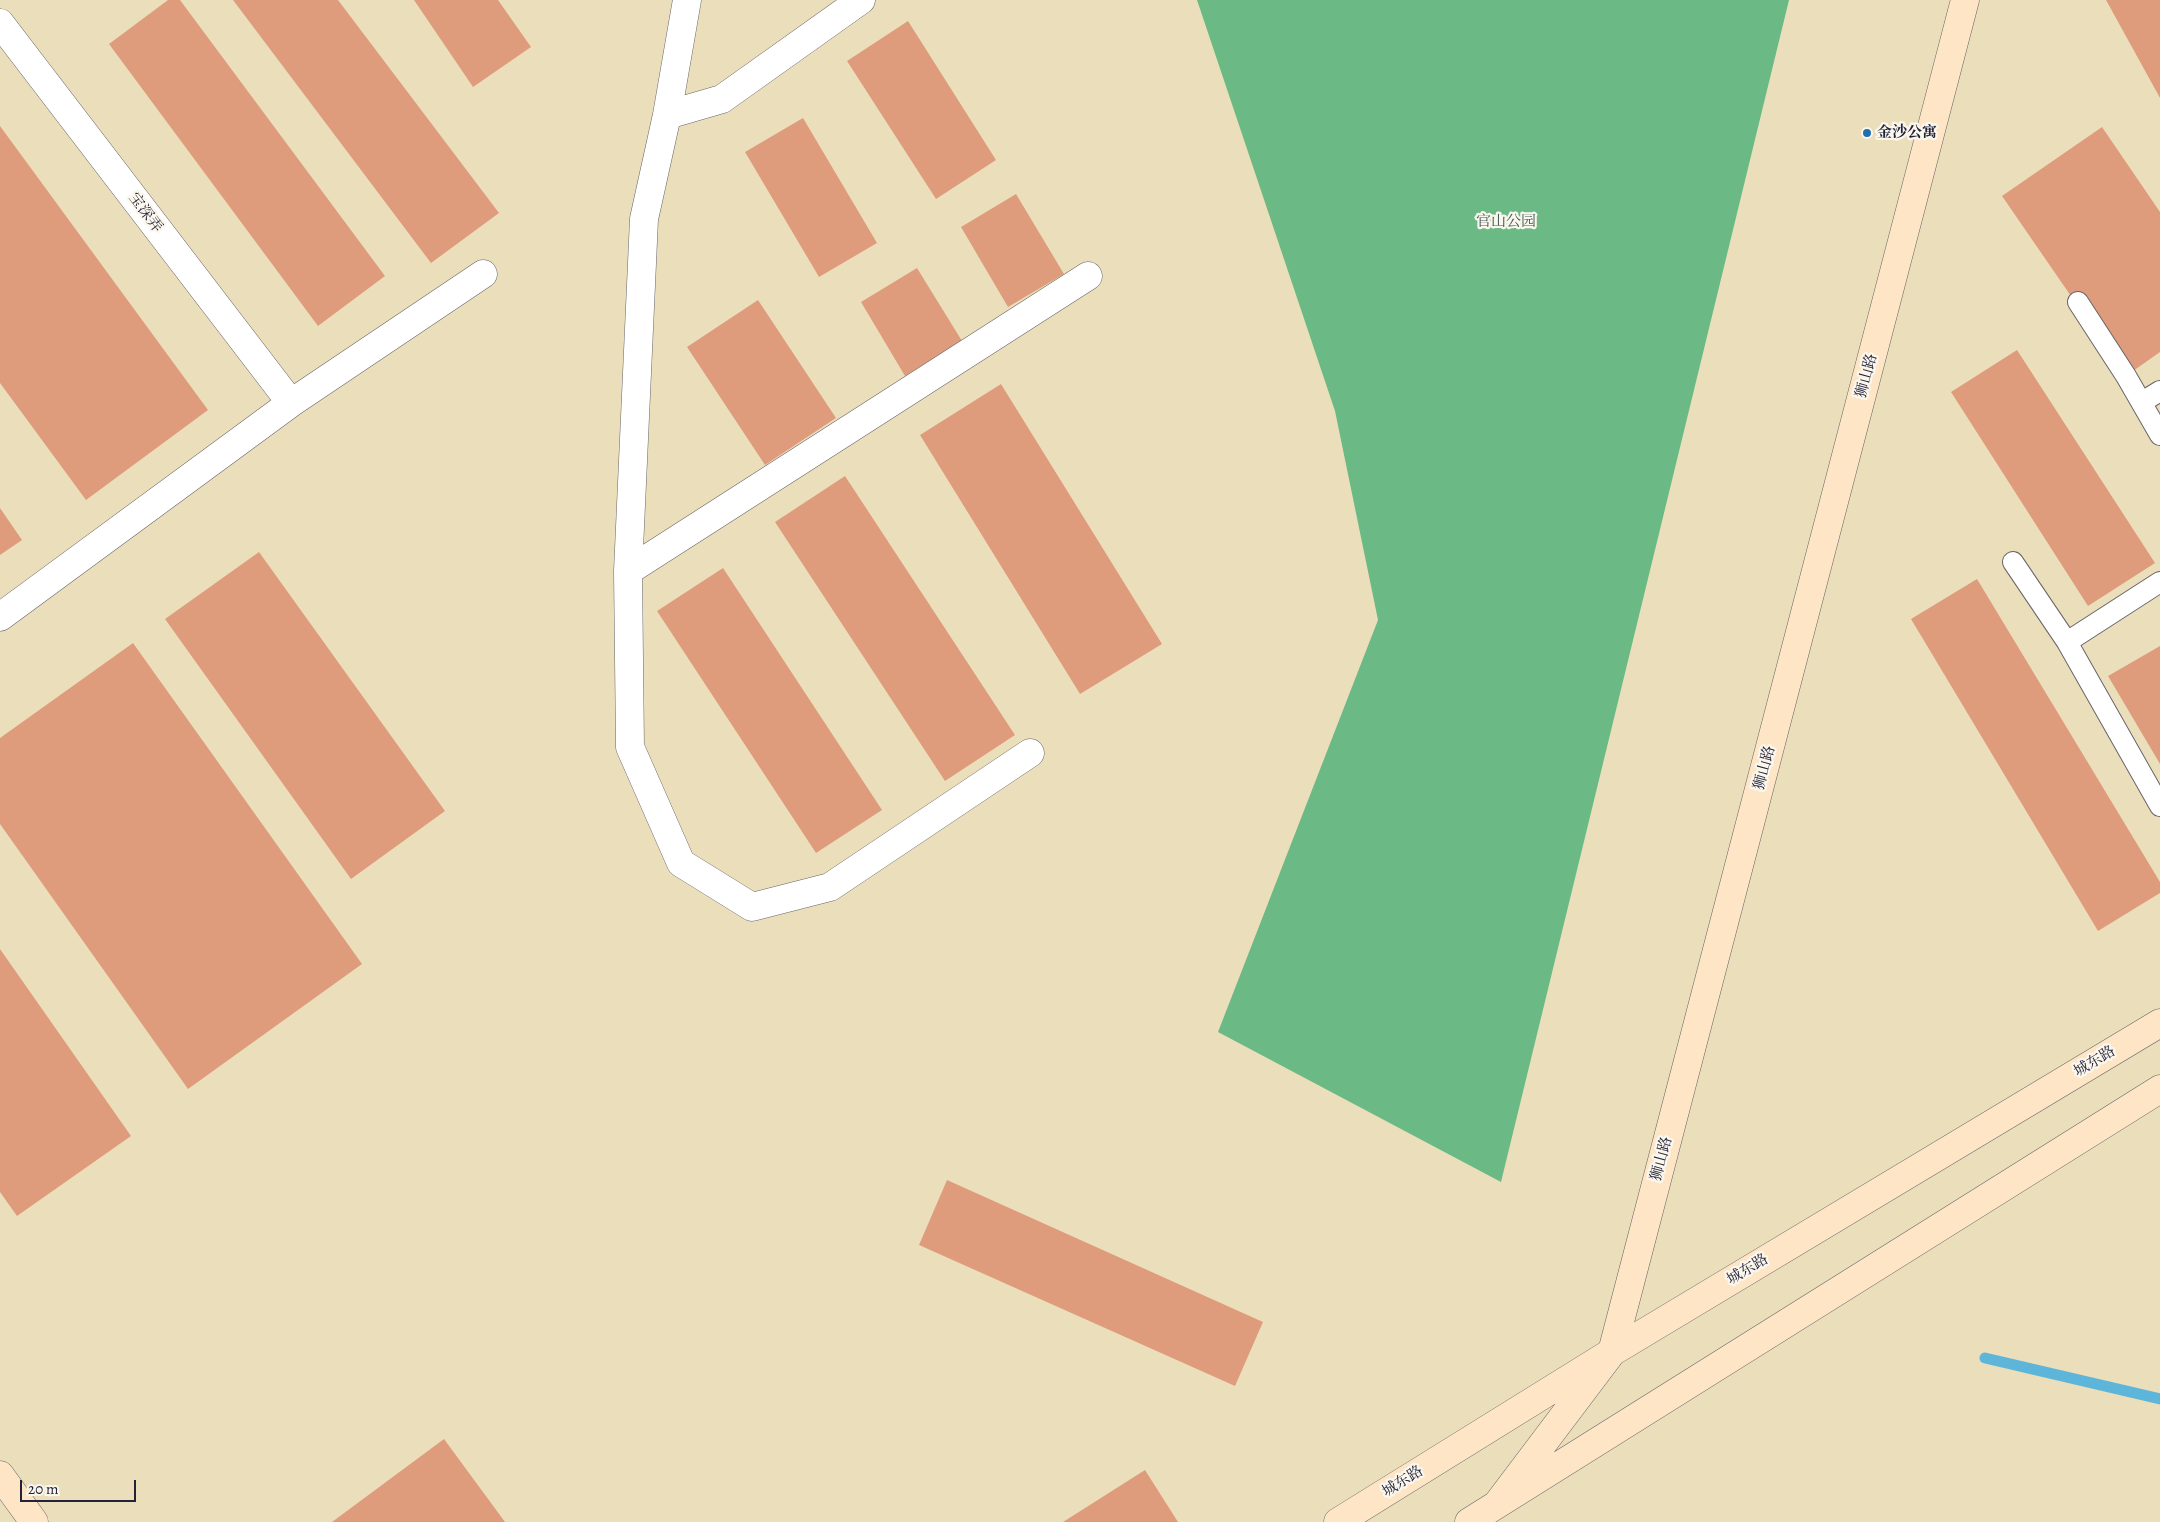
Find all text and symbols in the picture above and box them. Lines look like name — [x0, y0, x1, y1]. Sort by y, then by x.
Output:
place label: 金沙公寓 — [1877, 124, 1937, 142]
marker: 金沙公寓 — [1861, 127, 1873, 139]
street label: 宝深弄 — [124, 190, 166, 236]
park label: 官山公园 — [1476, 213, 1536, 231]
street label: 狮山路 — [1852, 352, 1882, 400]
street label: 狮山路 — [1750, 744, 1780, 792]
street label: 城东路 — [2071, 1043, 2119, 1081]
street label: 狮山路 — [1647, 1135, 1677, 1183]
street label: 城东路 — [1724, 1251, 1772, 1289]
street label: 城东路 — [1379, 1462, 1427, 1502]
scale bar — [22, 1470, 139, 1502]
text: 20 m — [28, 1479, 59, 1499]

